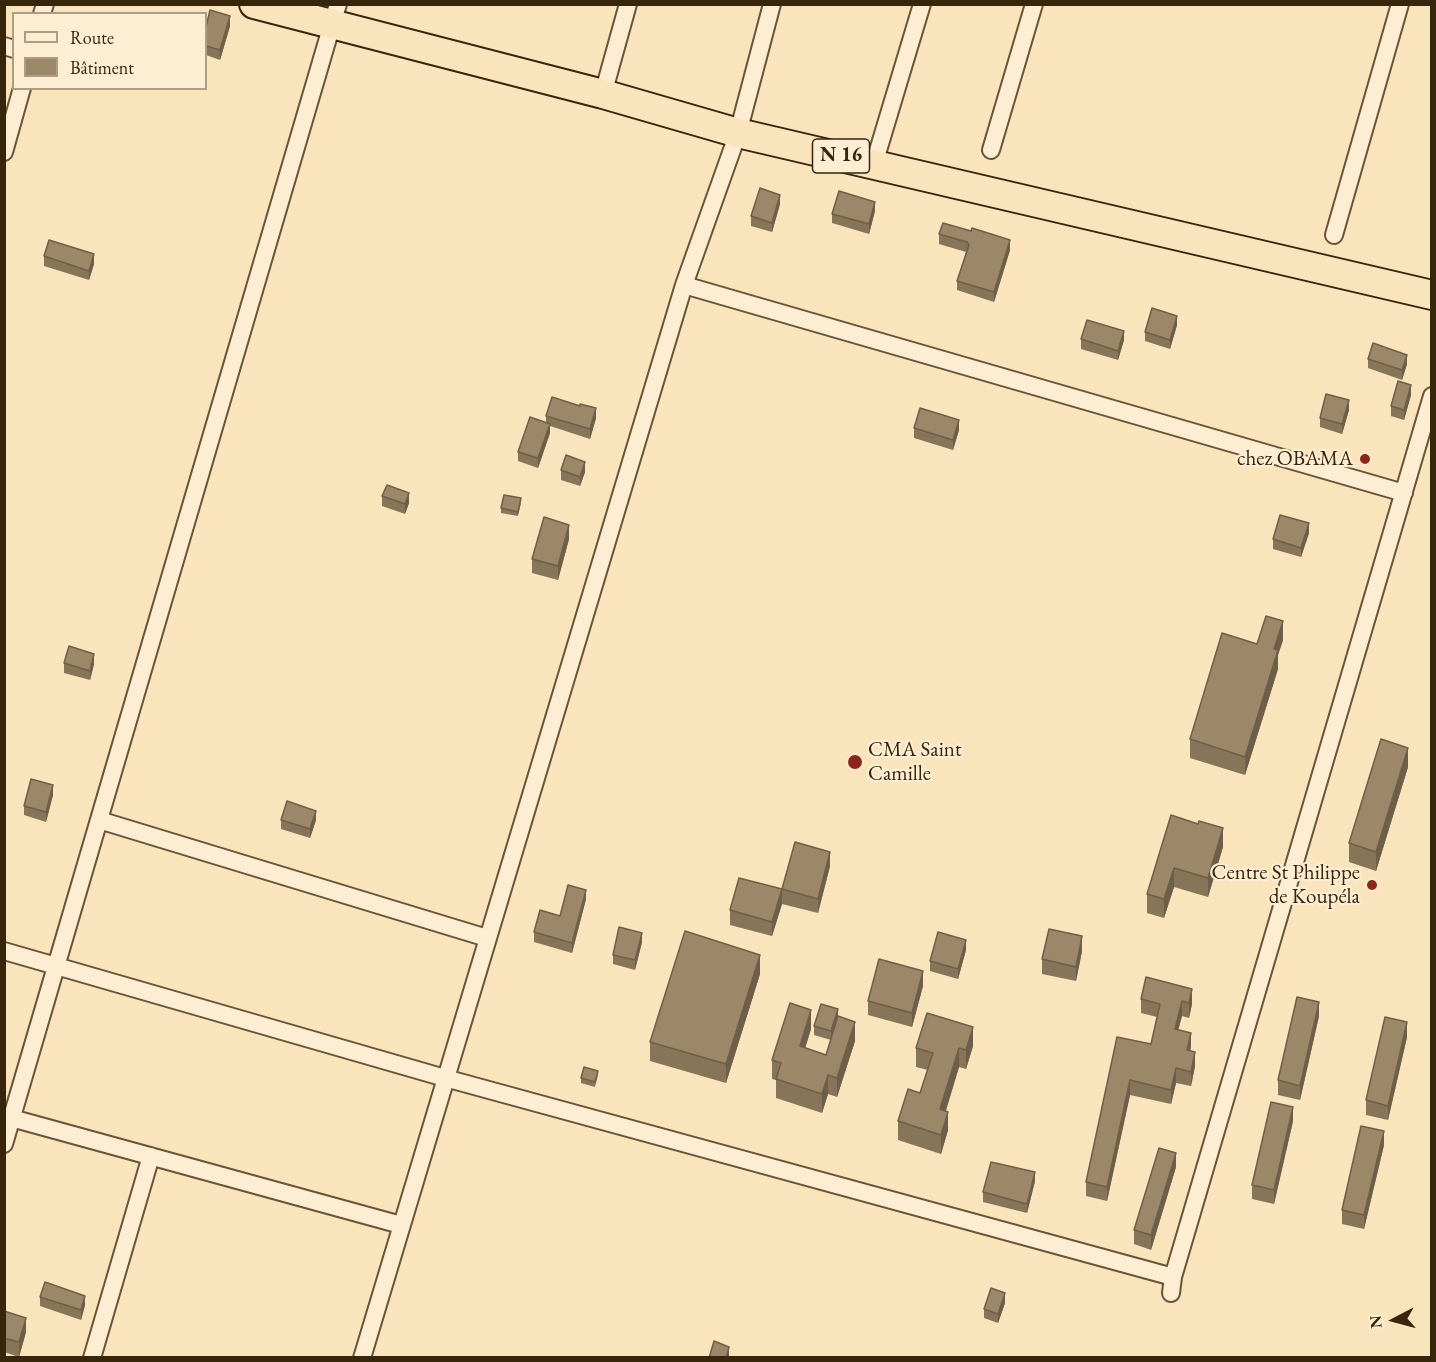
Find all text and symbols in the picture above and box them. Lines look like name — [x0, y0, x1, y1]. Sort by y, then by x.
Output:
legend — [12, 12, 207, 90]
text: Route — [70, 26, 114, 49]
text: Bâtiment — [70, 56, 134, 79]
road number: N 16 — [812, 139, 870, 173]
place label: chez OBAMA — [1237, 446, 1353, 472]
marker: chez OBAMA — [1358, 452, 1372, 466]
place label: CMA Saint Camille — [868, 737, 962, 787]
marker: CMA Saint Camille — [846, 753, 864, 771]
place label: Centre St Philippe de Koupéla — [1212, 860, 1360, 910]
marker: Centre St Philippe de Koupéla — [1365, 878, 1379, 892]
north arrow — [1364, 1290, 1424, 1350]
text: N — [1364, 1314, 1387, 1329]

